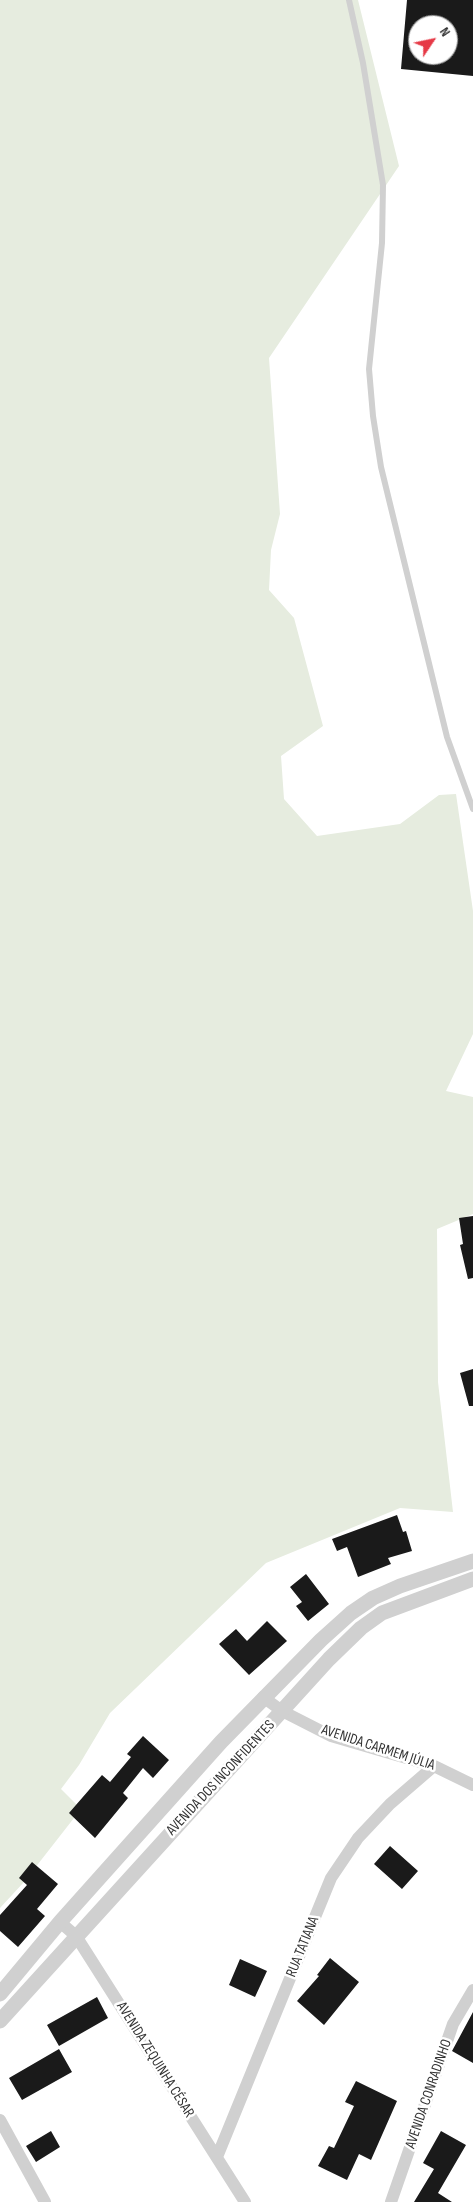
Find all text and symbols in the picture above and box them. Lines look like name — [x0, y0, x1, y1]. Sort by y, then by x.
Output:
north arrow — [408, 15, 458, 65]
text: N — [436, 24, 454, 40]
street label: AVENIDA DOS INCONFIDENTES — [163, 1717, 279, 1839]
street label: AVENIDA CARMEM JÚLIA — [319, 1721, 437, 1775]
street label: RUA TATIANA — [283, 1914, 323, 1980]
street label: AVENIDA ZEQUINHA CÉSAR — [112, 1999, 198, 2121]
street label: AVENIDA CONRADINHO — [402, 2037, 456, 2151]

